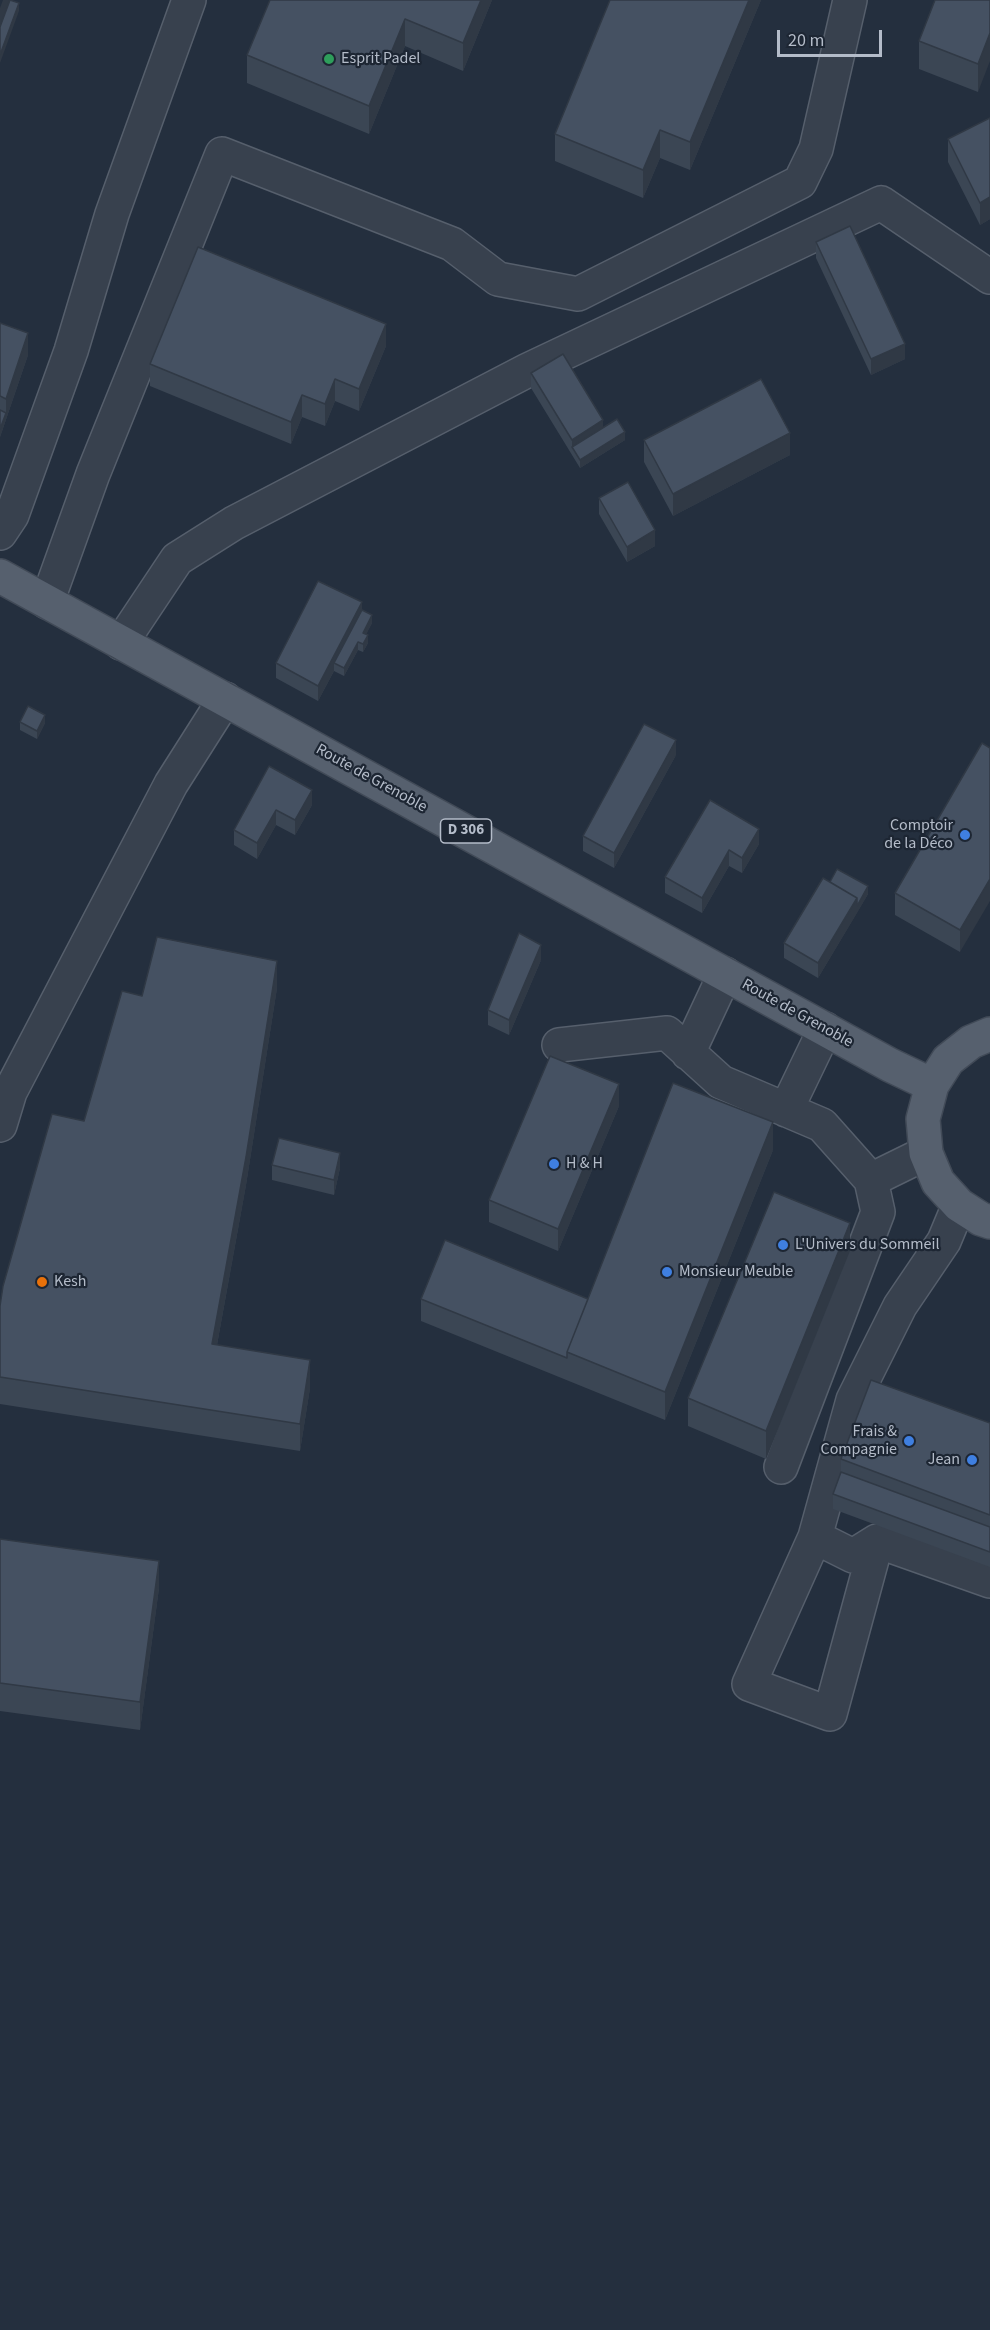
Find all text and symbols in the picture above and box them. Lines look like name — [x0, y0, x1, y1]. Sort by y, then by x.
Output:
scale bar — [780, 18, 885, 56]
text: 20 m — [788, 28, 824, 53]
place label: Esprit Padel — [341, 49, 420, 69]
marker: Esprit Padel — [322, 52, 336, 66]
street label: Route de Grenoble — [312, 741, 430, 817]
place label: Comptoir de la Déco — [884, 816, 953, 854]
road number: D 306 — [440, 819, 492, 843]
marker: Comptoir de la Déco — [958, 828, 972, 842]
street label: Route de Grenoble — [738, 976, 856, 1052]
place label: H & H — [566, 1154, 603, 1174]
marker: H & H — [547, 1157, 561, 1171]
place label: L'Univers du Sommeil — [795, 1235, 940, 1255]
marker: L'Univers du Sommeil — [776, 1238, 790, 1252]
place label: Monsieur Meuble — [679, 1262, 793, 1282]
marker: Monsieur Meuble — [660, 1265, 674, 1279]
place label: Kesh — [54, 1272, 86, 1292]
marker: Kesh — [35, 1275, 49, 1289]
place label: Frais & Compagnie — [821, 1422, 897, 1460]
marker: Frais & Compagnie — [902, 1434, 916, 1448]
place label: Jean — [928, 1450, 960, 1470]
marker: Jean — [965, 1453, 979, 1467]

